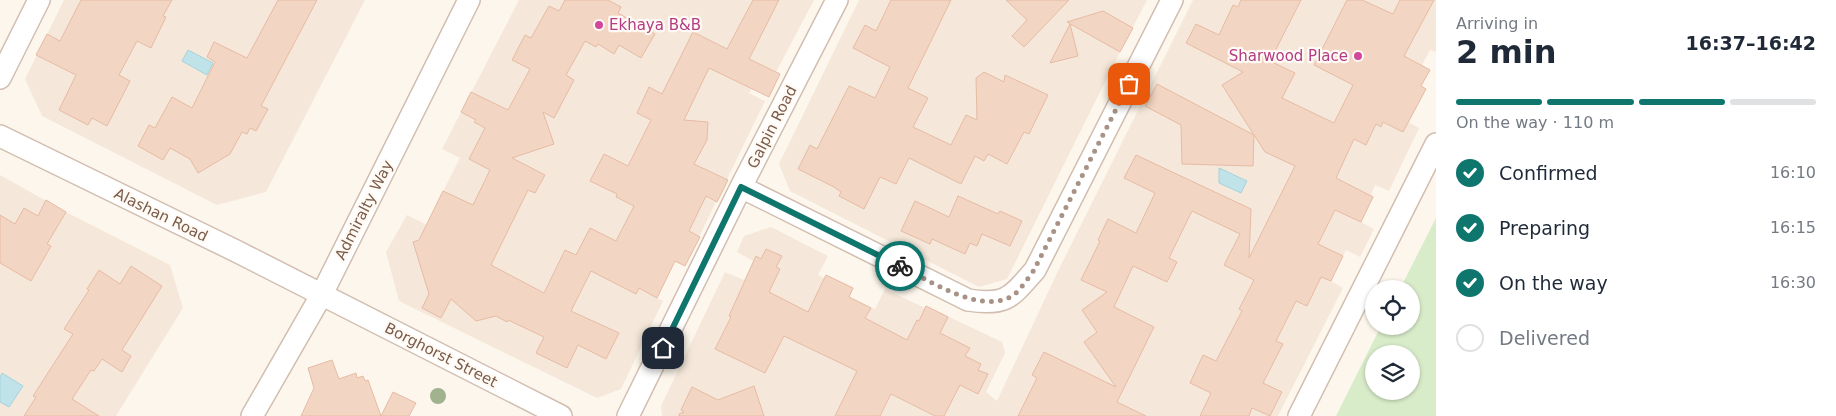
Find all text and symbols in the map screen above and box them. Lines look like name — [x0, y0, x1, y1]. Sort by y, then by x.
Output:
text: Arriving in — [1456, 14, 1538, 33]
place label: Ekhaya B&B — [609, 16, 701, 34]
marker: Ekhaya B&B — [593, 19, 605, 31]
text: 16:37–16:42 — [1686, 32, 1816, 54]
text: 2 min — [1456, 33, 1557, 71]
place label: Sharwood Place — [1229, 47, 1348, 65]
marker: Sharwood Place — [1352, 50, 1364, 62]
pin — [1108, 63, 1150, 105]
icon: bag — [1115, 70, 1143, 98]
street label: Galpin Road — [743, 83, 801, 171]
text: On the way · 110 m — [1456, 113, 1614, 132]
street label: Admiralty Way — [331, 157, 397, 263]
icon: check — [1456, 159, 1484, 187]
text: Confirmed — [1499, 162, 1598, 184]
text: 16:10 — [1770, 163, 1816, 182]
street label: Alashan Road — [111, 185, 211, 245]
icon: check — [1456, 214, 1484, 242]
text: Preparing — [1499, 217, 1590, 239]
text: 16:15 — [1770, 218, 1816, 237]
courier — [875, 241, 925, 291]
icon: bike — [886, 252, 914, 280]
icon: check — [1456, 269, 1484, 297]
text: On the way — [1499, 272, 1608, 294]
text: 16:30 — [1770, 273, 1816, 292]
map controls — [1365, 280, 1420, 400]
button: locate — [1365, 280, 1420, 335]
street label: Borghorst Street — [382, 319, 500, 391]
pin — [642, 327, 684, 369]
text: Delivered — [1499, 327, 1590, 349]
icon: home — [649, 334, 677, 362]
button: layers — [1365, 345, 1420, 400]

